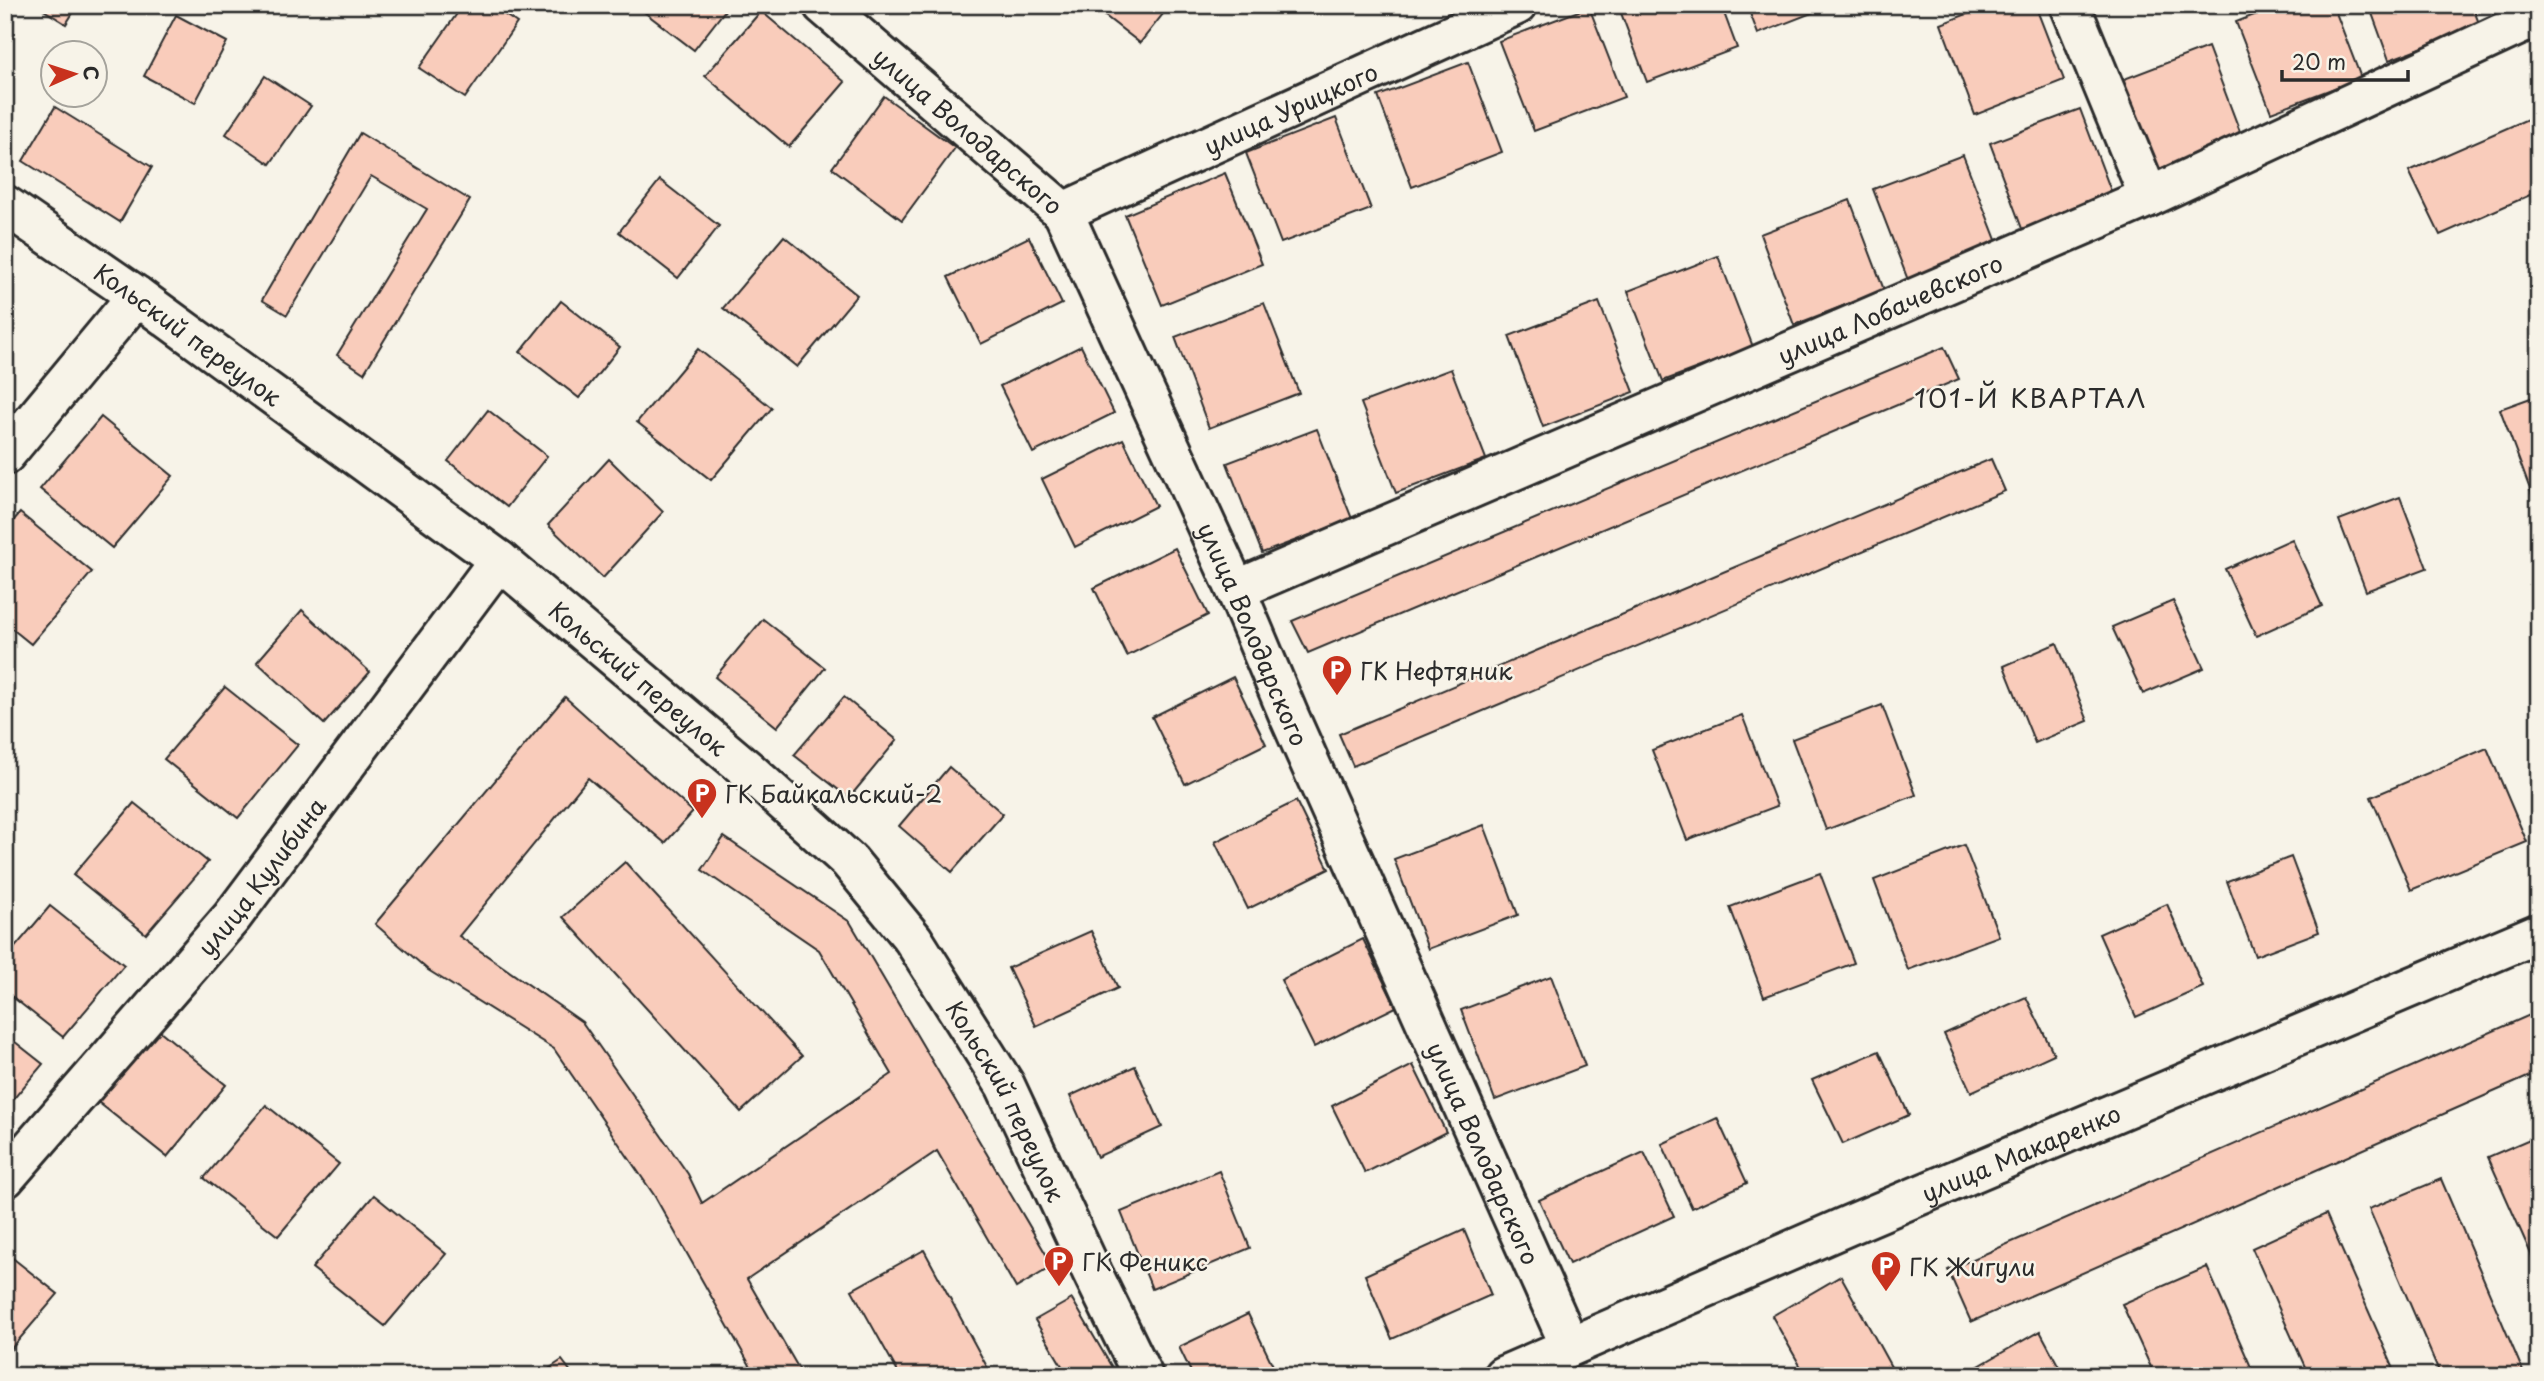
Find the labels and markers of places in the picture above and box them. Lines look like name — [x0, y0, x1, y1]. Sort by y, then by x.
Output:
place label: ГК Нефтяник — [1360, 652, 1513, 688]
parking icon: ГК Нефтяник — [1320, 653, 1354, 697]
place label: ГК Байкальский-2 — [725, 775, 942, 811]
parking icon: ГК Байкальский-2 — [685, 776, 719, 820]
place label: ГК Феникс — [1082, 1243, 1208, 1279]
parking icon: ГК Феникс — [1042, 1244, 1076, 1288]
place label: ГК Жигули — [1909, 1248, 2035, 1284]
parking icon: ГК Жигули — [1869, 1249, 1903, 1293]

